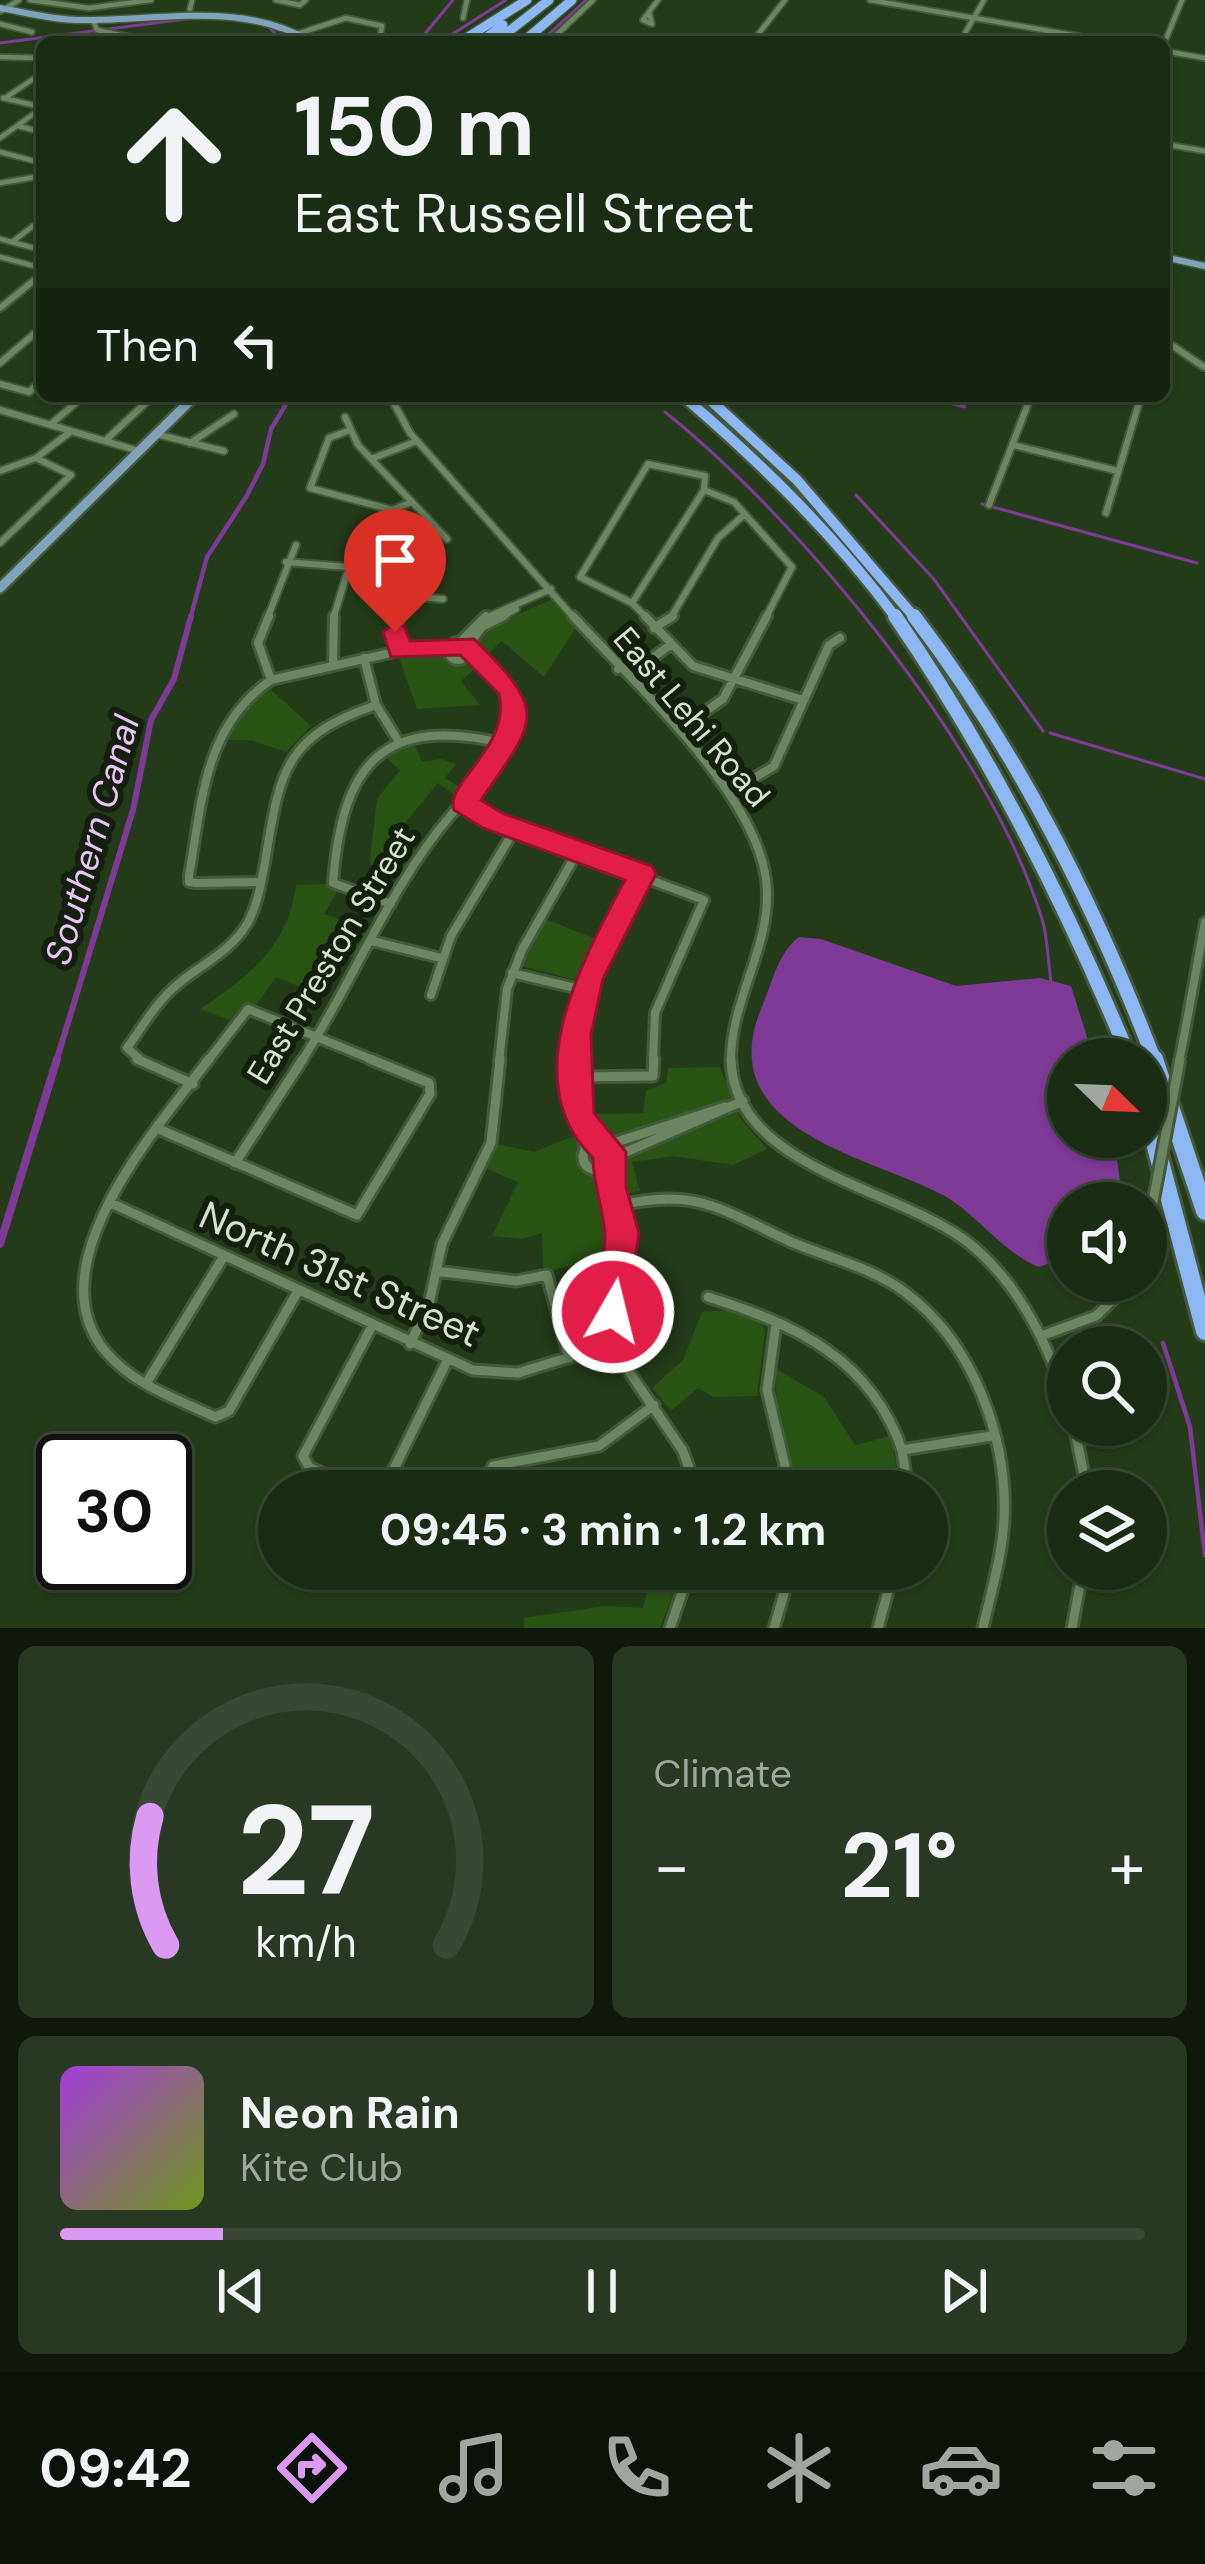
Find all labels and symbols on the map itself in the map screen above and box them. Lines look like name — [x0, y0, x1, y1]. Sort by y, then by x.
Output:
pin — [344, 509, 446, 632]
street label: East Lehi Road — [604, 618, 780, 816]
water label: Southern Canal — [34, 709, 150, 970]
street label: East Preston Street — [237, 818, 425, 1092]
north arrow — [1047, 1038, 1167, 1158]
street label: North 31st Street — [192, 1189, 488, 1359]
position arrow — [550, 1249, 676, 1375]
speed limit sign: 30 — [36, 1434, 192, 1590]

